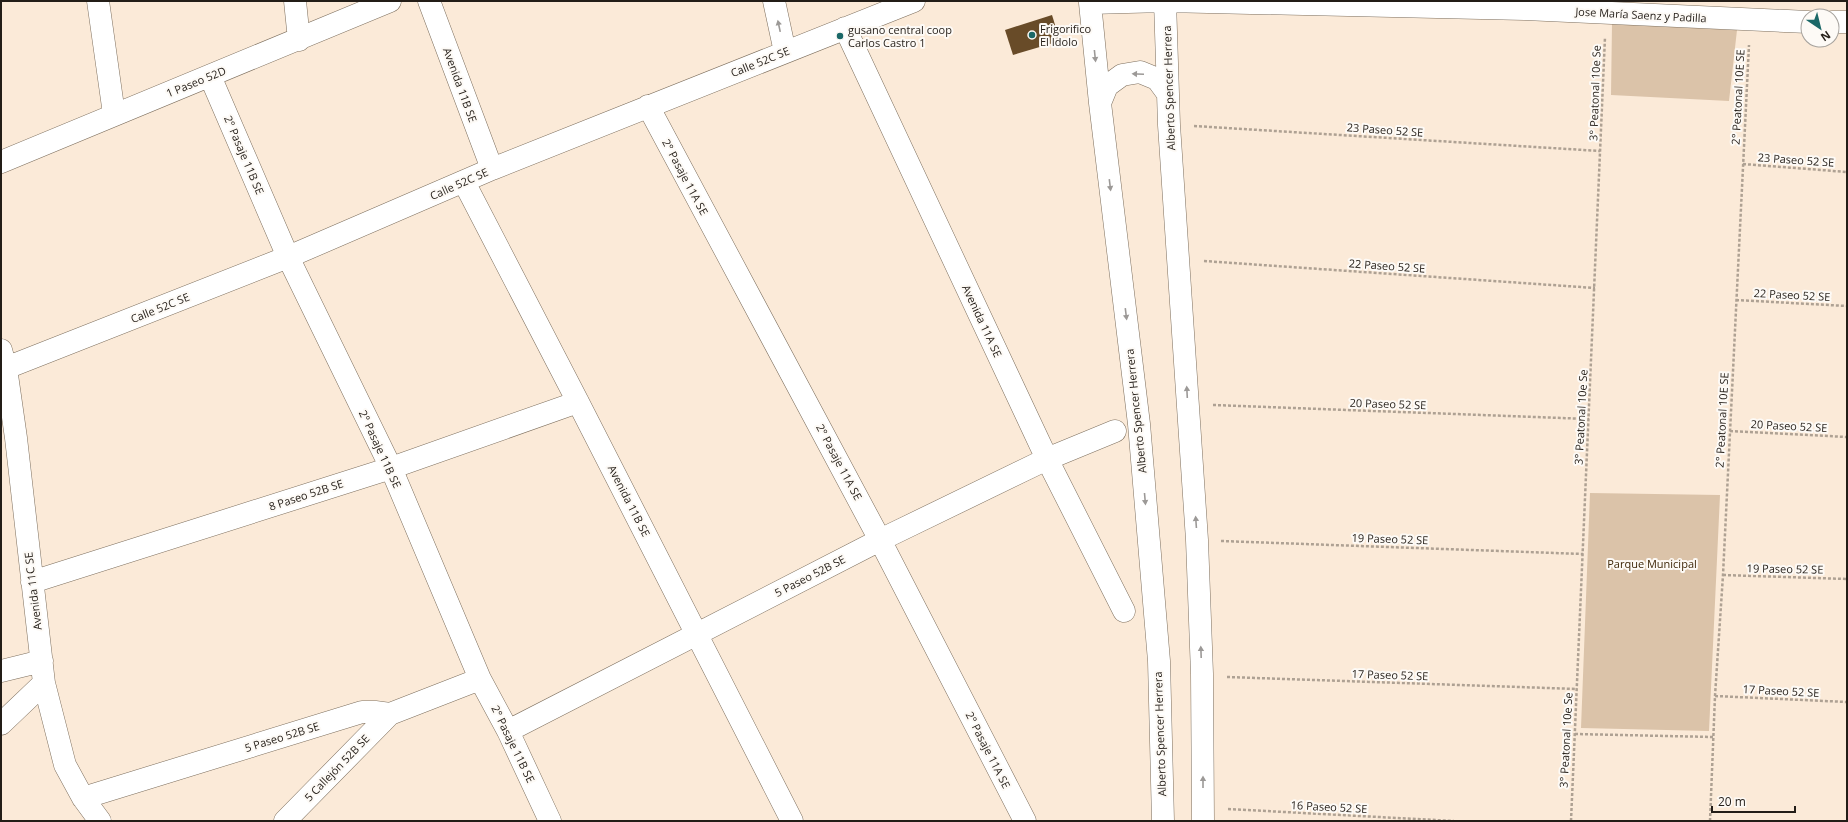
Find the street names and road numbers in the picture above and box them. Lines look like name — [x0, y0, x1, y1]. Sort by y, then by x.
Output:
street label: Jose María Saenz y Padilla — [1574, 4, 1707, 25]
street label: Alberto Spencer Herrera — [1159, 25, 1178, 151]
street label: Calle 52C SE — [728, 43, 791, 80]
street label: Avenida 11B SE — [440, 45, 481, 124]
street label: 3° Peatonal 10e Se — [1585, 45, 1604, 141]
street label: 2° Peatonal 10E SE — [1728, 49, 1747, 145]
street label: 1 Paseo 52D — [164, 63, 228, 100]
street label: 2° Pasaje 11B SE — [221, 113, 268, 197]
street label: 23 Paseo 52 SE — [1346, 119, 1424, 140]
street label: 2° Pasaje 11A SE — [659, 136, 712, 218]
street label: 23 Paseo 52 SE — [1757, 149, 1835, 170]
street label: Calle 52C SE — [427, 164, 490, 203]
street label: 22 Paseo 52 SE — [1348, 255, 1426, 276]
street label: Avenida 11A SE — [959, 282, 1006, 359]
street label: 22 Paseo 52 SE — [1753, 285, 1831, 304]
street label: Calle 52C SE — [128, 289, 191, 326]
street label: Alberto Spencer Herrera — [1122, 348, 1149, 474]
street label: 3° Peatonal 10e Se — [1571, 369, 1590, 465]
street label: 2° Peatonal 10E SE — [1712, 372, 1731, 468]
street label: 20 Paseo 52 SE — [1349, 395, 1427, 412]
street label: 2° Pasaje 11B SE — [356, 407, 405, 490]
street label: 20 Paseo 52 SE — [1750, 416, 1828, 435]
street label: 2° Pasaje 11A SE — [813, 421, 866, 503]
street label: Avenida 11B SE — [605, 462, 654, 539]
street label: 8 Paseo 52B SE — [267, 475, 345, 514]
street label: 19 Paseo 52 SE — [1351, 530, 1429, 547]
street label: Avenida 11C SE — [20, 551, 45, 631]
street label: 5 Paseo 52B SE — [772, 551, 848, 600]
street label: 19 Paseo 52 SE — [1747, 560, 1823, 577]
street label: 17 Paseo 52 SE — [1351, 666, 1429, 683]
street label: Alberto Spencer Herrera — [1150, 671, 1169, 797]
street label: 17 Paseo 52 SE — [1742, 681, 1820, 700]
street label: 3° Peatonal 10e Se — [1556, 692, 1575, 788]
street label: 2° Pasaje 11B SE — [488, 703, 539, 785]
street label: 2° Pasaje 11A SE — [963, 709, 1014, 791]
street label: 5 Paseo 52B SE — [243, 718, 321, 755]
street label: 5 Callejón 52B SE — [301, 731, 372, 804]
street label: 16 Paseo 52 SE — [1290, 797, 1368, 816]

